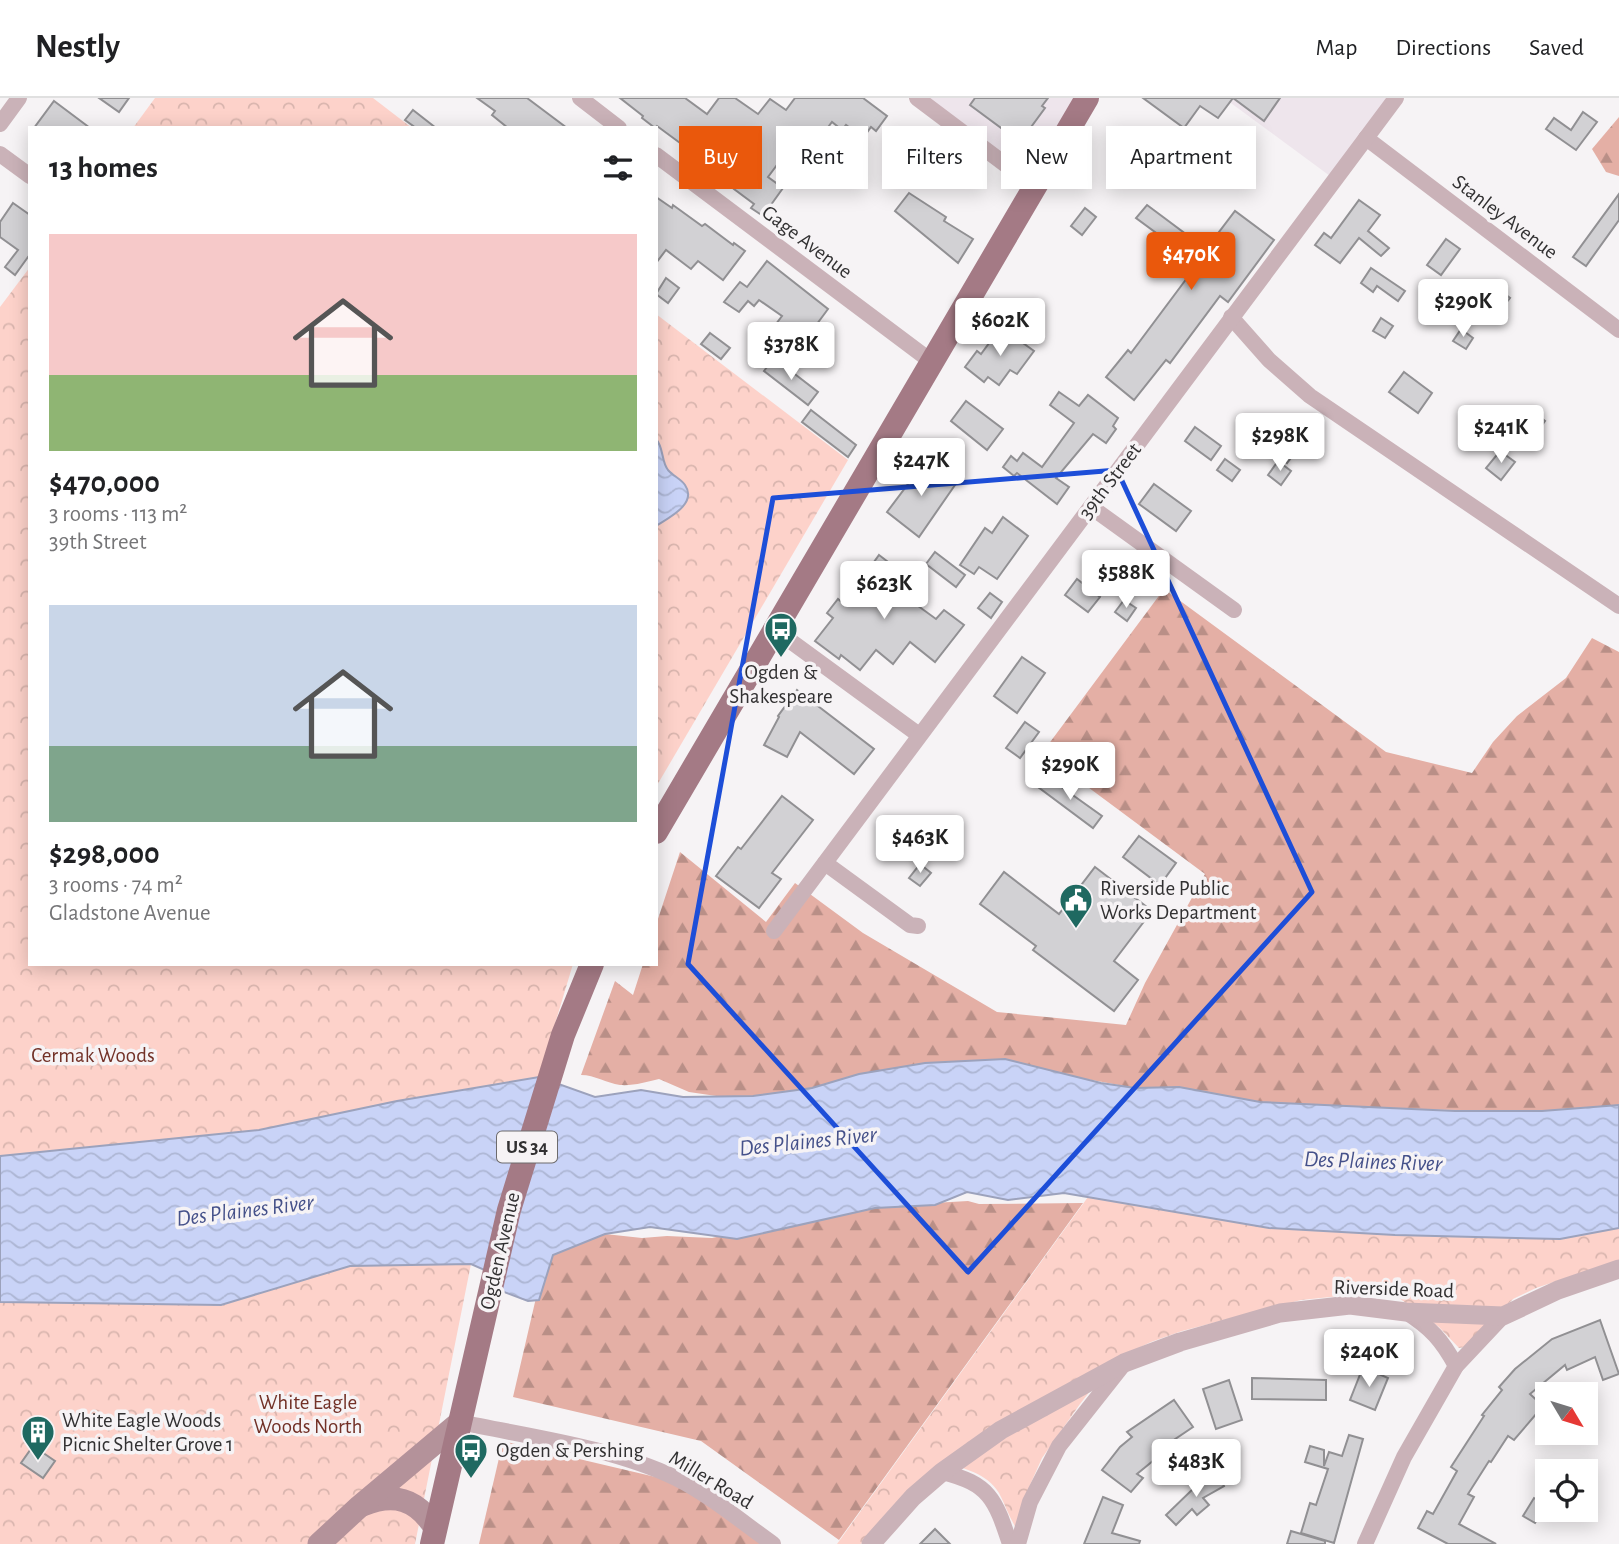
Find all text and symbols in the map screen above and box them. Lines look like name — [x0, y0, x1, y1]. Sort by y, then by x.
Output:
text: Nestly — [35, 31, 120, 64]
text: Map — [1315, 36, 1357, 60]
text: Directions — [1395, 36, 1491, 60]
text: Saved — [1529, 36, 1584, 60]
chip: Buy — [679, 126, 762, 189]
chip: Rent — [776, 126, 868, 189]
chip: Filters — [882, 126, 987, 189]
chip: New — [1001, 126, 1092, 189]
chip: Apartment — [1106, 126, 1256, 189]
icon: filters — [599, 149, 637, 187]
text: 13 homes — [49, 153, 158, 183]
street label: Stanley Avenue — [1449, 171, 1561, 263]
street label: Gage Avenue — [758, 202, 856, 282]
pin: $470K — [1142, 232, 1240, 292]
text: $470K — [1162, 243, 1220, 266]
icon: home — [280, 280, 406, 406]
pin: $290K — [1414, 280, 1512, 339]
text: $290K — [1434, 290, 1492, 313]
pin: $602K — [951, 299, 1049, 358]
text: $602K — [971, 309, 1029, 332]
pin: $378K — [742, 322, 840, 382]
text: $378K — [764, 333, 818, 356]
pin: $241K — [1452, 406, 1550, 465]
pin: $298K — [1231, 414, 1329, 473]
text: $241K — [1474, 416, 1528, 439]
text: $298K — [1251, 424, 1309, 447]
pin: $247K — [872, 438, 970, 498]
street label: 39th Street — [1075, 439, 1145, 523]
text: $247K — [893, 449, 949, 472]
text: $470,000 — [49, 468, 160, 498]
text: 3 rooms · 113 m² — [49, 503, 187, 526]
text: 39th Street — [49, 531, 147, 554]
pin: $588K — [1077, 550, 1175, 610]
pin: $623K — [835, 561, 933, 621]
text: $588K — [1098, 561, 1154, 584]
text: $623K — [856, 572, 912, 595]
bus stop icon: Ogden & Shakespeare — [762, 610, 800, 659]
icon: home — [280, 651, 406, 777]
place label: Ogden & Shakespeare — [729, 662, 833, 707]
pin: $290K — [1021, 742, 1119, 802]
text: $290K — [1041, 753, 1099, 776]
pin: $463K — [871, 816, 969, 875]
text: $463K — [892, 826, 948, 849]
text: $298,000 — [49, 839, 160, 869]
text: 3 rooms · 74 m² — [49, 874, 183, 897]
place label: Riverside Public Works Department — [1100, 878, 1257, 923]
public building icon: Riverside Public Works Department — [1057, 881, 1095, 930]
text: Gladstone Avenue — [49, 902, 211, 925]
park label: Cermak Woods — [31, 1045, 155, 1066]
water label: Des Plaines River — [738, 1123, 879, 1161]
road number: US 34 — [497, 1132, 557, 1162]
water label: Des Plaines River — [1303, 1148, 1443, 1176]
street label: Ogden Avenue — [476, 1190, 524, 1312]
water label: Des Plaines River — [175, 1191, 316, 1231]
street label: Riverside Road — [1333, 1276, 1455, 1302]
pin: $240K — [1320, 1330, 1418, 1389]
text: $240K — [1340, 1340, 1398, 1363]
north arrow — [1535, 1382, 1598, 1446]
map controls — [1535, 1382, 1598, 1522]
park label: White Eagle Woods North — [254, 1392, 363, 1437]
place label: White Eagle Woods Picnic Shelter Grove 1 — [62, 1410, 233, 1455]
building icon: White Eagle Woods Picnic Shelter Grove 1 — [19, 1413, 57, 1462]
bus stop icon: Ogden & Pershing — [452, 1431, 490, 1480]
place label: Ogden & Pershing — [496, 1440, 645, 1461]
pin: $483K — [1147, 1440, 1245, 1499]
street label: Miller Road — [665, 1447, 757, 1513]
text: $483K — [1168, 1450, 1224, 1473]
button: locate — [1535, 1459, 1598, 1522]

